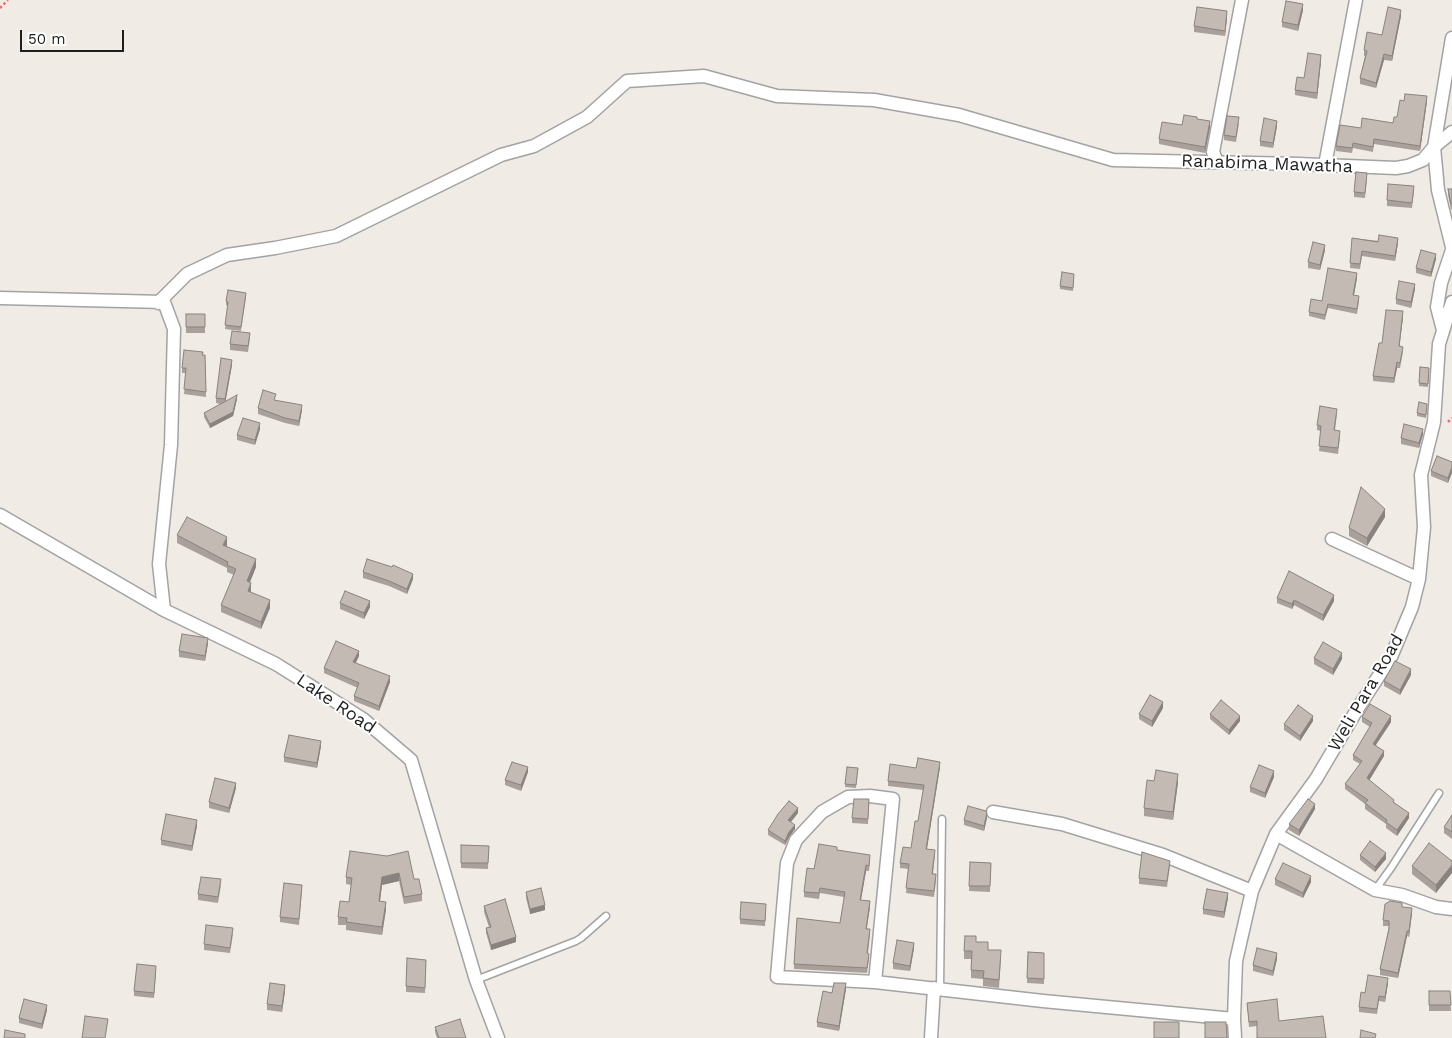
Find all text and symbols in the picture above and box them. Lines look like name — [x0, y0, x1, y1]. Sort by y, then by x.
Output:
scale bar — [22, 20, 126, 52]
text: 50 m — [28, 30, 65, 48]
street label: Ranabima Mawatha — [1181, 150, 1353, 178]
street label: Weli Para Road — [1324, 630, 1408, 756]
street label: Lake Road — [292, 670, 380, 738]

